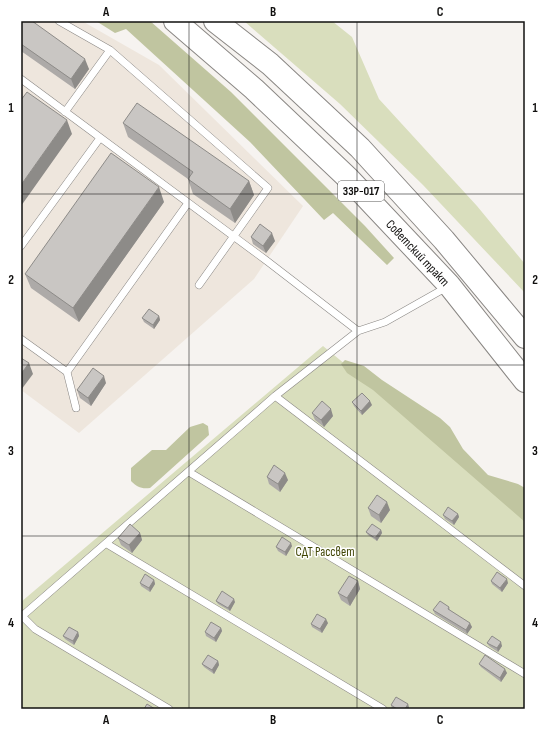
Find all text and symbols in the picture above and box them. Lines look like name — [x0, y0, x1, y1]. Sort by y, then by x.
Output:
text: A — [102, 4, 110, 20]
text: B — [270, 4, 276, 20]
text: C — [437, 4, 444, 20]
text: 1 — [8, 100, 14, 116]
text: 1 — [532, 100, 538, 116]
road number: 33Р-017 — [338, 181, 384, 201]
street label: Советский тракт — [382, 216, 453, 290]
text: 2 — [8, 272, 14, 288]
text: 2 — [532, 272, 538, 288]
text: 3 — [8, 443, 14, 459]
text: 3 — [532, 443, 538, 459]
park label: СДТ Рассвет — [295, 544, 355, 560]
text: 4 — [8, 615, 14, 631]
text: 4 — [532, 615, 538, 631]
text: A — [102, 712, 110, 728]
text: B — [270, 712, 276, 728]
text: C — [437, 712, 444, 728]

